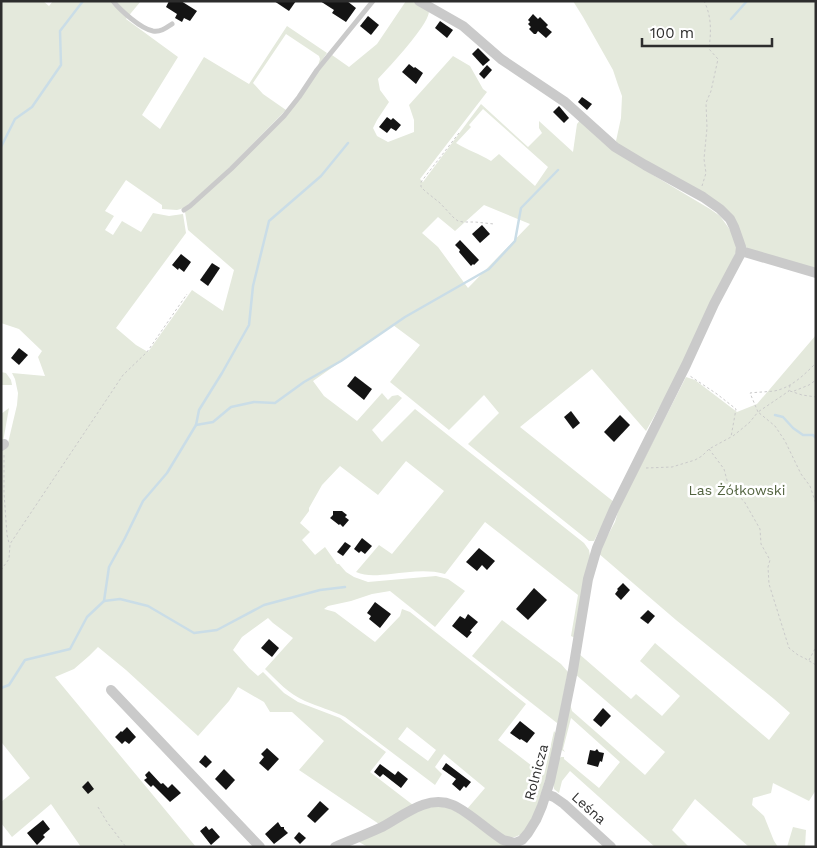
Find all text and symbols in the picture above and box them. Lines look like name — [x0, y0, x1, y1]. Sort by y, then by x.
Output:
scale bar — [642, 15, 772, 47]
text: 100 m — [650, 24, 694, 42]
park label: Las Żółkowski — [689, 482, 786, 498]
street label: Rolnicza — [521, 742, 551, 802]
street label: Leśna — [569, 789, 609, 827]

